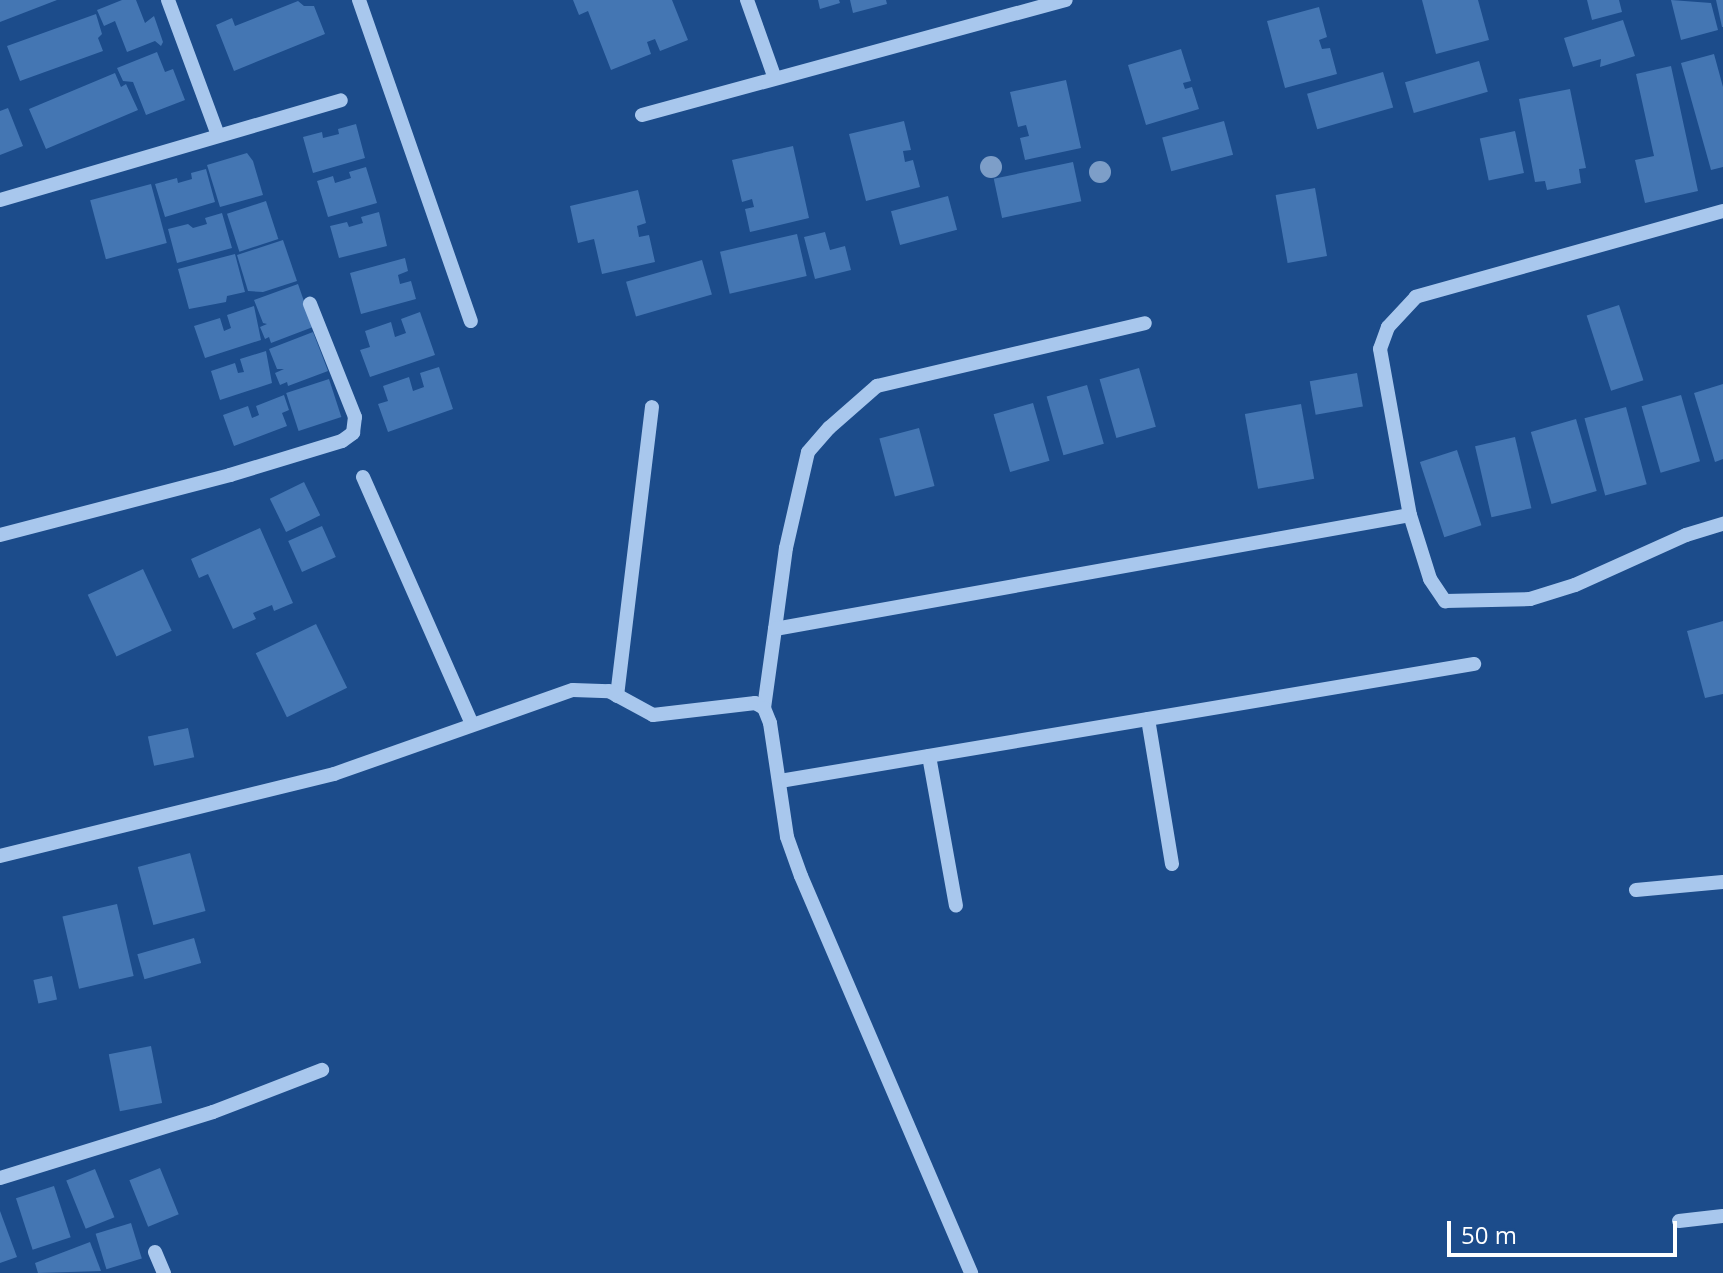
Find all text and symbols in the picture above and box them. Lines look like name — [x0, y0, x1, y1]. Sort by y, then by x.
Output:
scale bar — [1451, 1205, 1681, 1255]
text: 50 m — [1461, 1218, 1517, 1251]

